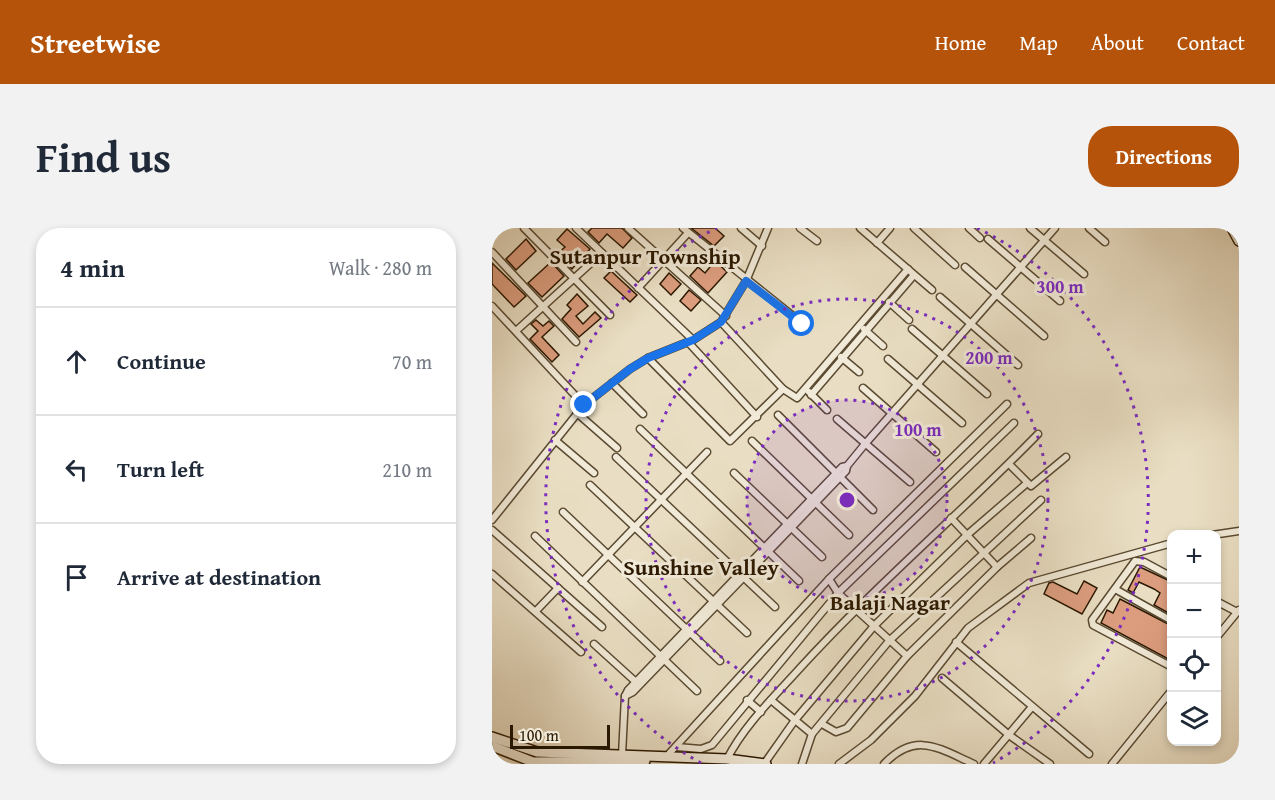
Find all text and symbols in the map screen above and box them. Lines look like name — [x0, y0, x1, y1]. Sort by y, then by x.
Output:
text: Streetwise — [30, 22, 160, 63]
text: Home — [935, 27, 986, 58]
text: Map — [1019, 27, 1058, 58]
text: About — [1091, 27, 1144, 58]
text: Contact — [1177, 27, 1245, 58]
text: Find us — [36, 126, 171, 187]
button: Directions — [1088, 126, 1239, 187]
district label: Sutanpur Township — [550, 240, 741, 272]
text: 4 min — [60, 248, 125, 287]
text: Walk · 280 m — [329, 253, 432, 282]
text: 300 m — [1036, 273, 1084, 300]
route start — [788, 310, 814, 336]
text: 200 m — [965, 344, 1013, 371]
icon: ahead — [60, 345, 93, 378]
text: Continue — [117, 345, 206, 377]
text: 70 m — [392, 347, 432, 376]
route end — [570, 391, 596, 417]
text: 100 m — [894, 416, 942, 443]
icon: left — [60, 453, 93, 486]
text: Turn left — [117, 453, 204, 485]
text: 210 m — [382, 455, 432, 484]
centre of rings — [837, 490, 857, 510]
map controls — [1167, 530, 1221, 746]
button: + — [1167, 530, 1221, 584]
district label: Sunshine Valley — [623, 551, 779, 583]
icon: arrive — [60, 561, 93, 594]
text: Arrive at destination — [117, 561, 321, 593]
button: − — [1167, 584, 1221, 638]
district label: Balaji Nagar — [830, 586, 950, 618]
button: locate — [1167, 638, 1221, 692]
button: layers — [1167, 692, 1221, 746]
scale bar — [510, 722, 610, 750]
text: 100 m — [519, 723, 559, 747]

